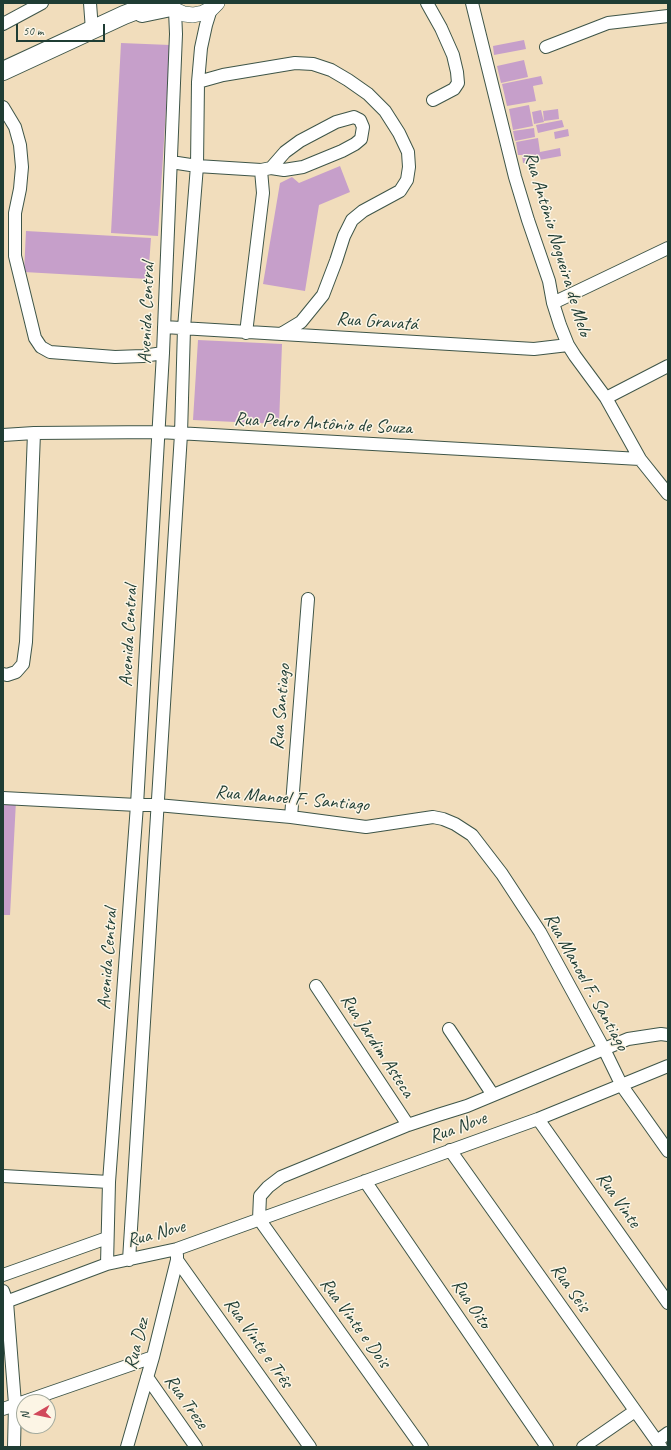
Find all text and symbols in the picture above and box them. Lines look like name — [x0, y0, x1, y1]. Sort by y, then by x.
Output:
scale bar — [18, 16, 107, 42]
text: 50 m — [23, 23, 43, 39]
street label: Rua Antônio Nogueira de Melo — [518, 149, 596, 339]
street label: Avenida Central — [134, 262, 160, 364]
street label: Rua Gravatá — [335, 308, 419, 336]
street label: Rua Pedro Antônio de Souza — [233, 408, 413, 440]
street label: Avenida Central — [115, 585, 143, 687]
street label: Rua Santiago — [266, 663, 296, 751]
street label: Rua Manoel F. Santiago — [214, 781, 370, 817]
street label: Avenida Central — [93, 908, 123, 1010]
street label: Rua Manoel F. Santiago — [539, 909, 633, 1055]
street label: Rua Jardim Asteca — [335, 990, 419, 1102]
street label: Rua Nove — [426, 1107, 490, 1149]
street label: Rua Vinte — [591, 1168, 645, 1232]
street label: Rua Nove — [124, 1215, 188, 1253]
street label: Rua Seis — [545, 1259, 595, 1317]
street label: Rua Vinte e Dois — [315, 1273, 395, 1373]
street label: Rua Oito — [446, 1275, 496, 1333]
street label: Rua Vinte e Três — [219, 1294, 297, 1392]
street label: Rua Dez — [120, 1316, 154, 1372]
street label: Rua Treze — [159, 1370, 213, 1434]
north arrow — [16, 1394, 56, 1434]
text: N — [18, 1411, 33, 1420]

